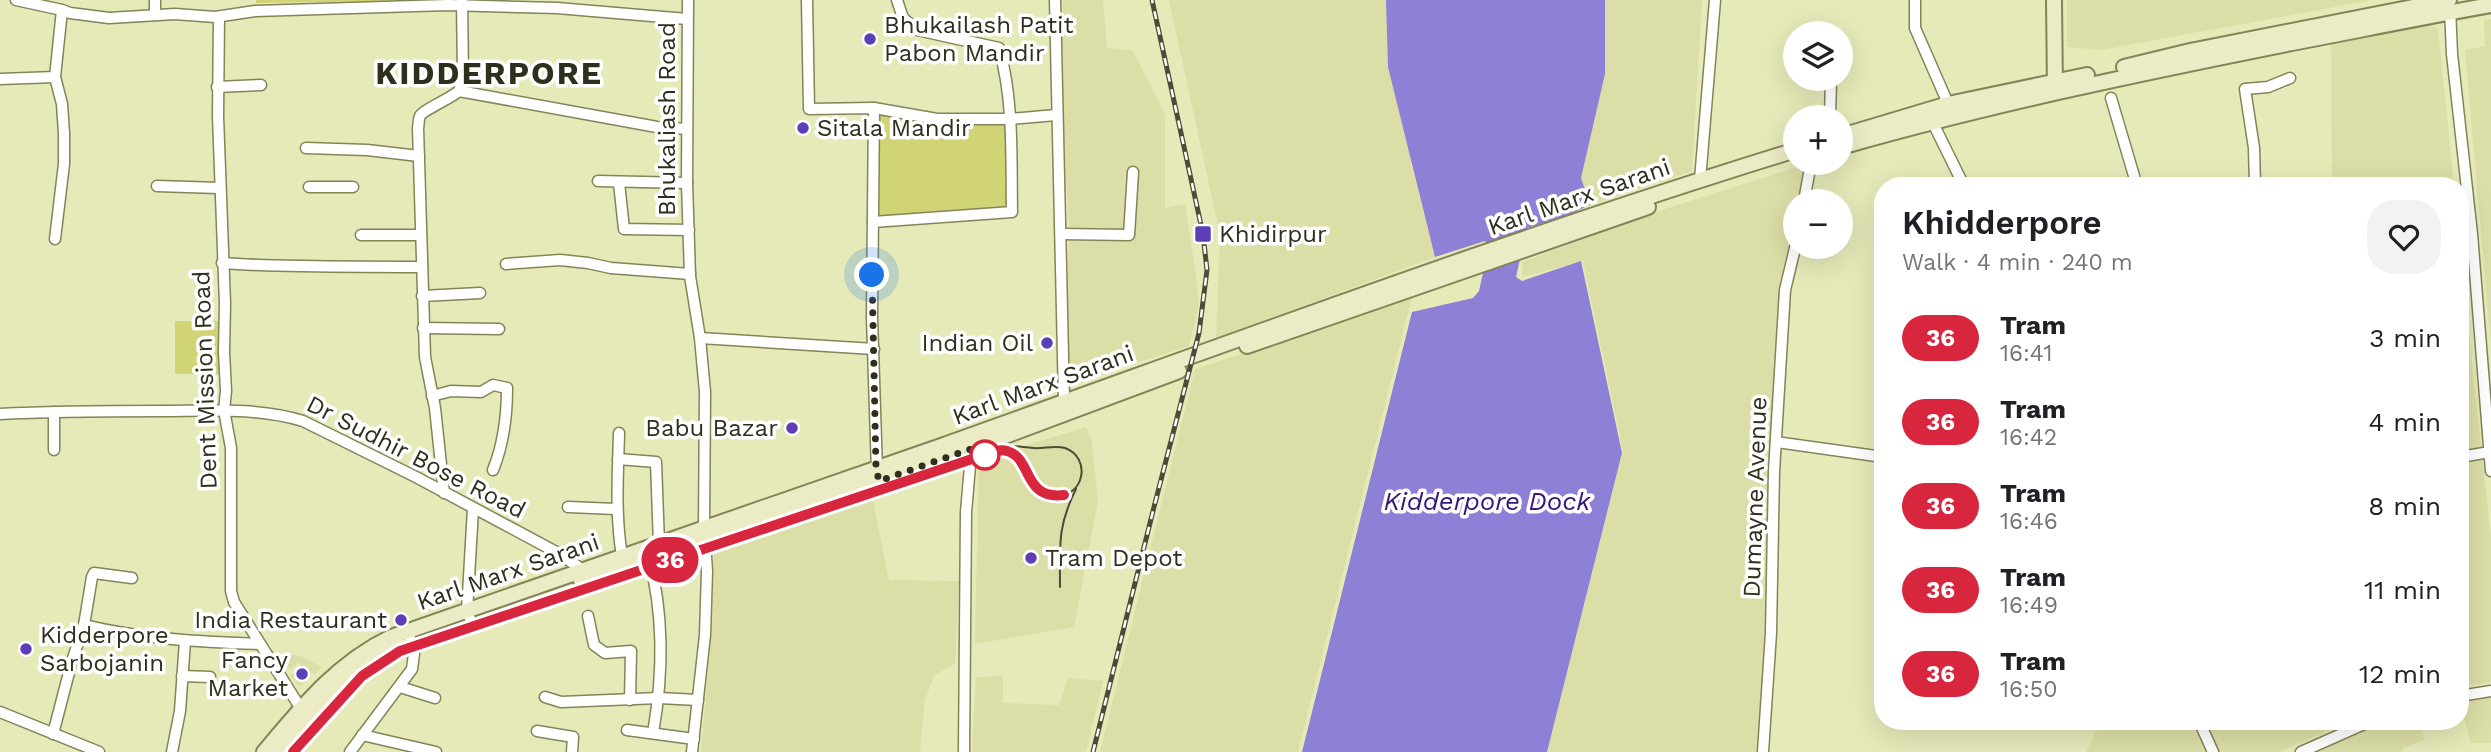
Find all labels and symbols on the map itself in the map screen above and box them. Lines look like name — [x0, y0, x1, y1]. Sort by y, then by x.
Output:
place label: Bhukailash Patit Pabon Mandir — [884, 11, 1074, 67]
street label: Bhukaliash Road — [653, 22, 681, 216]
marker: Bhukailash Patit Pabon Mandir — [862, 31, 878, 47]
district label: KIDDERPORE — [375, 54, 603, 92]
place label: Sitala Mandir — [817, 114, 971, 142]
marker: Sitala Mandir — [795, 120, 811, 136]
street label: Karl Marx Sarani — [1484, 153, 1674, 241]
place label: Khidirpur — [1219, 220, 1327, 248]
marker: Khidirpur — [1193, 224, 1213, 244]
your location — [854, 257, 889, 292]
street label: Dent Mission Road — [187, 270, 223, 490]
place label: Indian Oil — [922, 329, 1034, 357]
marker: Indian Oil — [1039, 335, 1055, 351]
street label: Karl Marx Sarani — [949, 339, 1137, 431]
street label: Dr Sudhir Bose Road — [302, 390, 530, 524]
street label: Dumayne Avenue — [1737, 396, 1773, 598]
place label: Babu Bazar — [645, 414, 778, 442]
marker: Babu Bazar — [784, 420, 800, 436]
unlabelled marker — [970, 440, 1000, 470]
water label: Kidderpore Dock — [1383, 486, 1591, 516]
street label: Karl Marx Sarani — [413, 528, 603, 616]
line badge: 36 — [638, 537, 702, 583]
place label: Tram Depot — [1045, 544, 1182, 572]
marker: Tram Depot — [1023, 550, 1039, 566]
place label: India Restaurant — [194, 606, 387, 634]
marker: India Restaurant — [393, 612, 409, 628]
place label: Kidderpore Sarbojanin — [40, 621, 169, 677]
marker: Kidderpore Sarbojanin — [18, 641, 34, 657]
place label: Fancy Market — [208, 646, 289, 702]
marker: Fancy Market — [294, 666, 310, 682]

